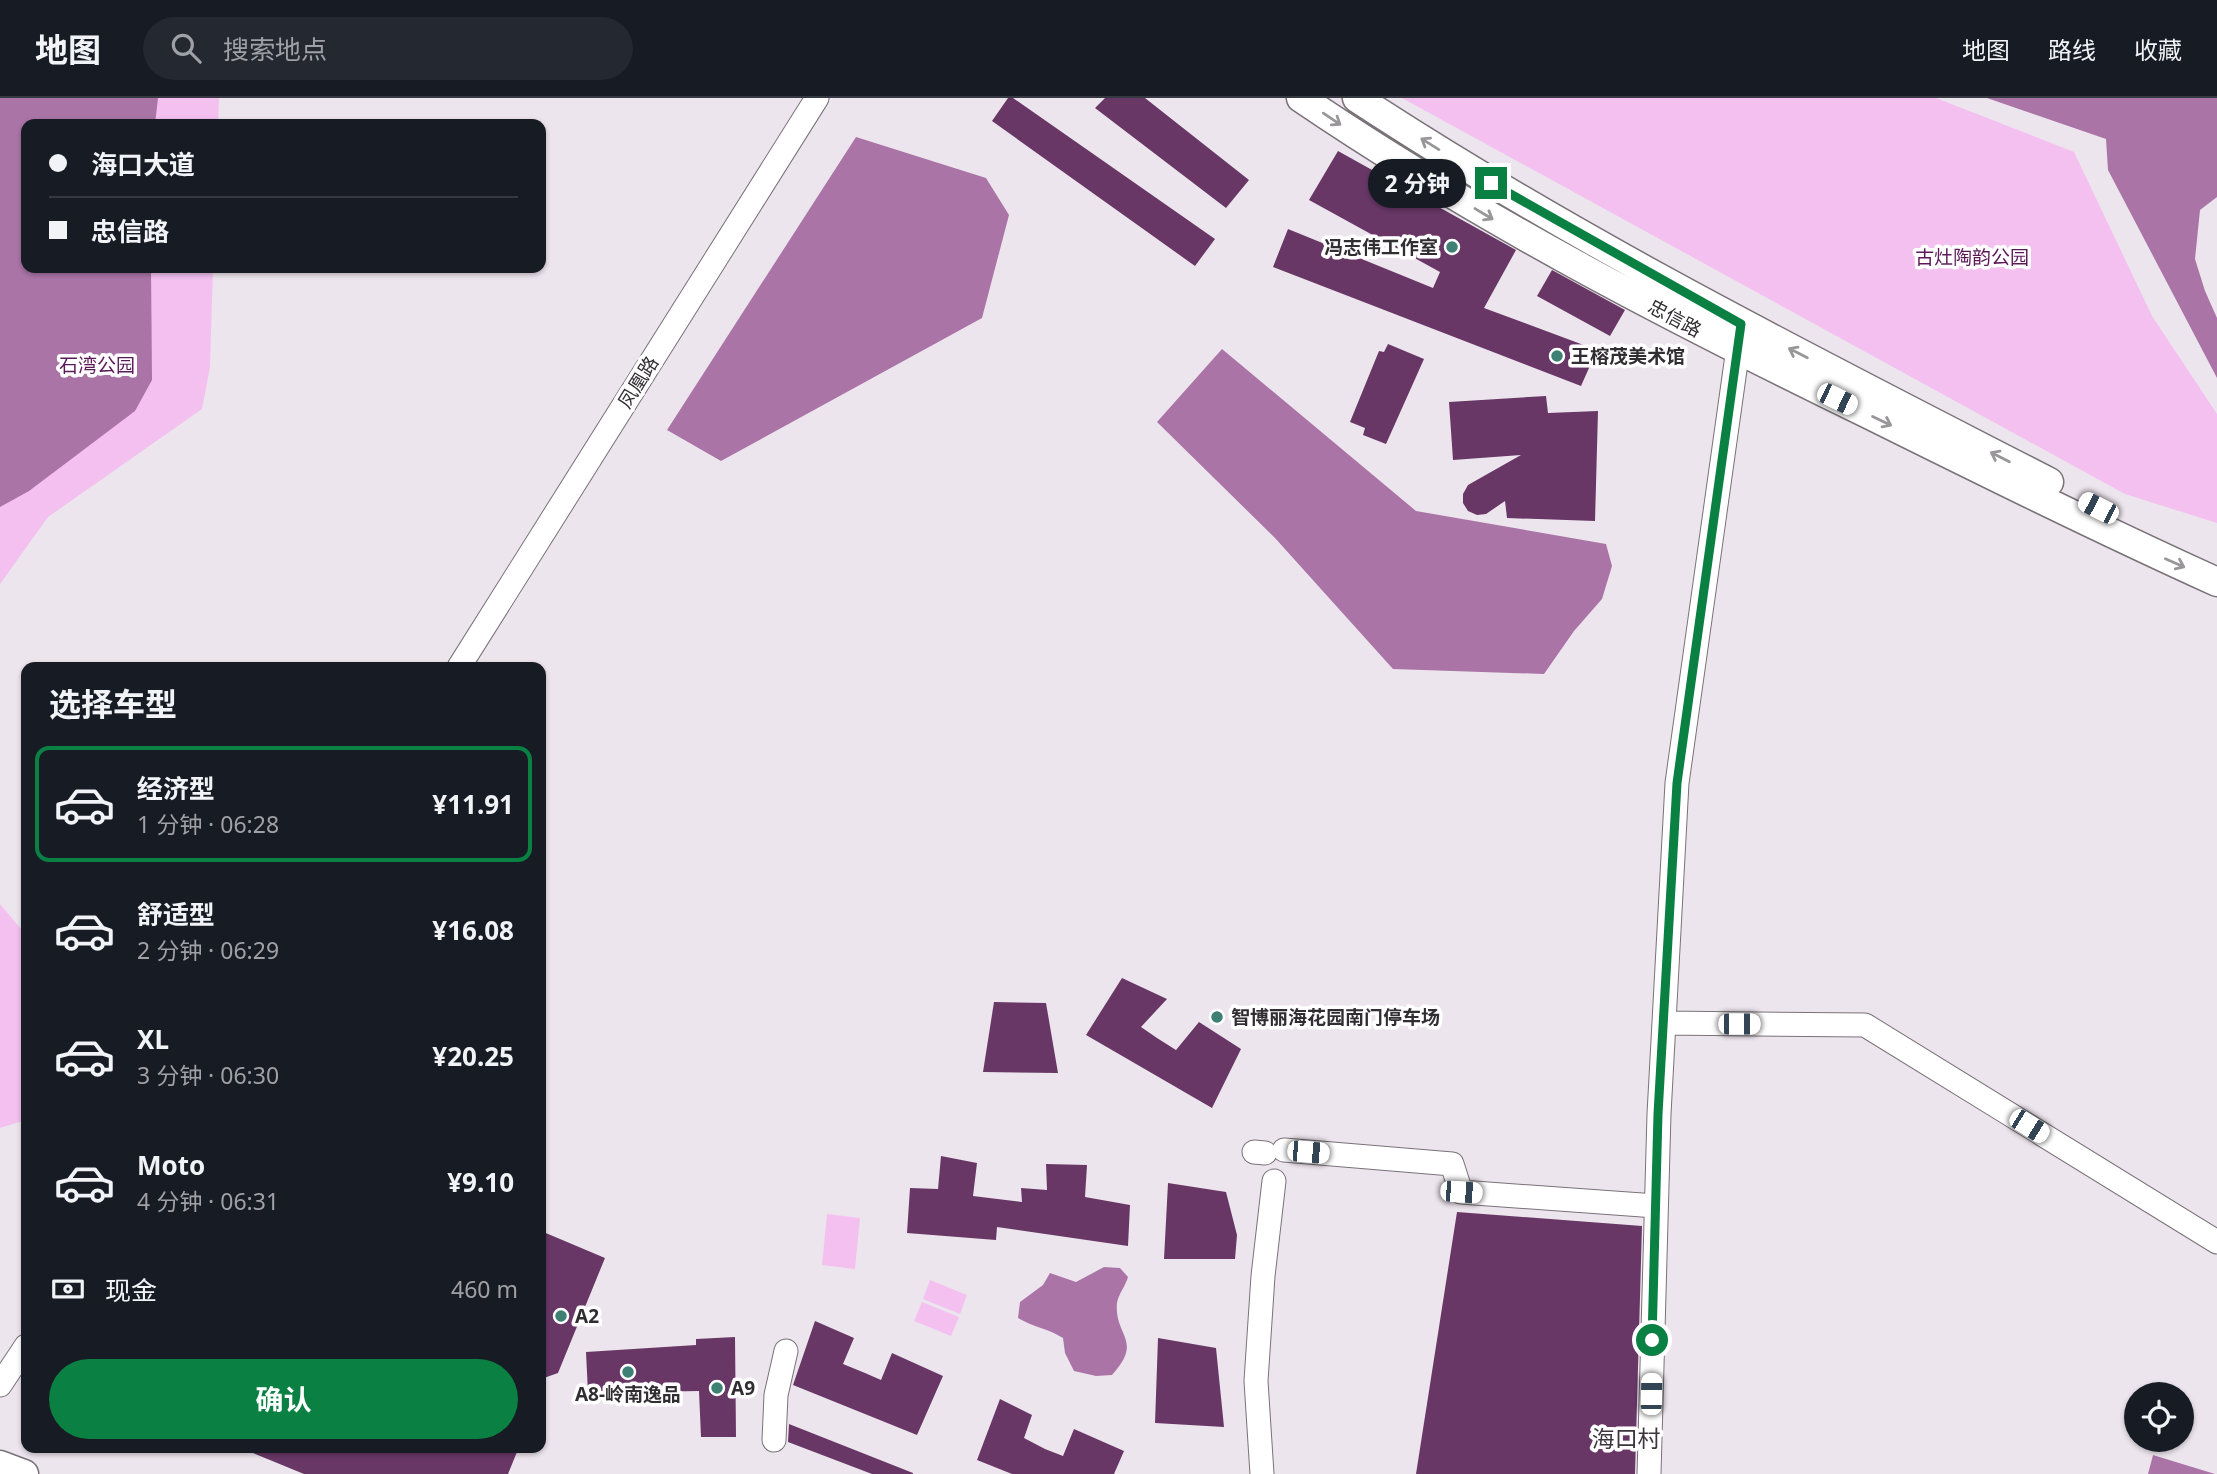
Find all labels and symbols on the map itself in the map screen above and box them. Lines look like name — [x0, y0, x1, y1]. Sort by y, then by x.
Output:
one-way arrow — [1322, 112, 1341, 126]
one-way arrow — [1420, 137, 1440, 151]
callout: 2 分钟 — [1368, 158, 1466, 208]
route end — [1475, 167, 1507, 199]
one-way arrow — [1474, 208, 1494, 222]
place label: 冯志伟工作室 — [1324, 234, 1438, 260]
marker: 冯志伟工作室 — [1444, 239, 1460, 255]
park label: 古灶陶韵公园 — [1915, 244, 2029, 270]
street label: 忠信路 — [1644, 293, 1706, 343]
place label: 王榕茂美术馆 — [1571, 343, 1685, 369]
one-way arrow — [1788, 346, 1809, 359]
marker: 王榕茂美术馆 — [1549, 348, 1565, 364]
street label: 凤凰路 — [612, 351, 664, 413]
park label: 石湾公园 — [59, 352, 135, 378]
car — [1814, 380, 1861, 418]
one-way arrow — [1871, 415, 1892, 428]
one-way arrow — [1991, 450, 2011, 464]
car — [2075, 489, 2122, 527]
one-way arrow — [2163, 557, 2185, 570]
place label: 智博丽海花园南门停车场 — [1231, 1004, 1440, 1030]
marker: 智博丽海花园南门停车场 — [1209, 1009, 1225, 1025]
car — [1719, 1014, 1761, 1035]
car — [2006, 1106, 2053, 1146]
car — [1287, 1140, 1330, 1164]
car — [1440, 1180, 1483, 1204]
place label: A2 — [575, 1303, 599, 1329]
marker: A2 — [553, 1308, 569, 1324]
route start — [1636, 1324, 1668, 1356]
marker: A8-岭南逸品 — [620, 1364, 636, 1380]
car — [1641, 1373, 1662, 1415]
place label: A9 — [731, 1375, 755, 1401]
marker: A9 — [709, 1380, 725, 1396]
place label: A8-岭南逸品 — [575, 1381, 681, 1407]
district label: 海口村 — [1592, 1422, 1661, 1454]

